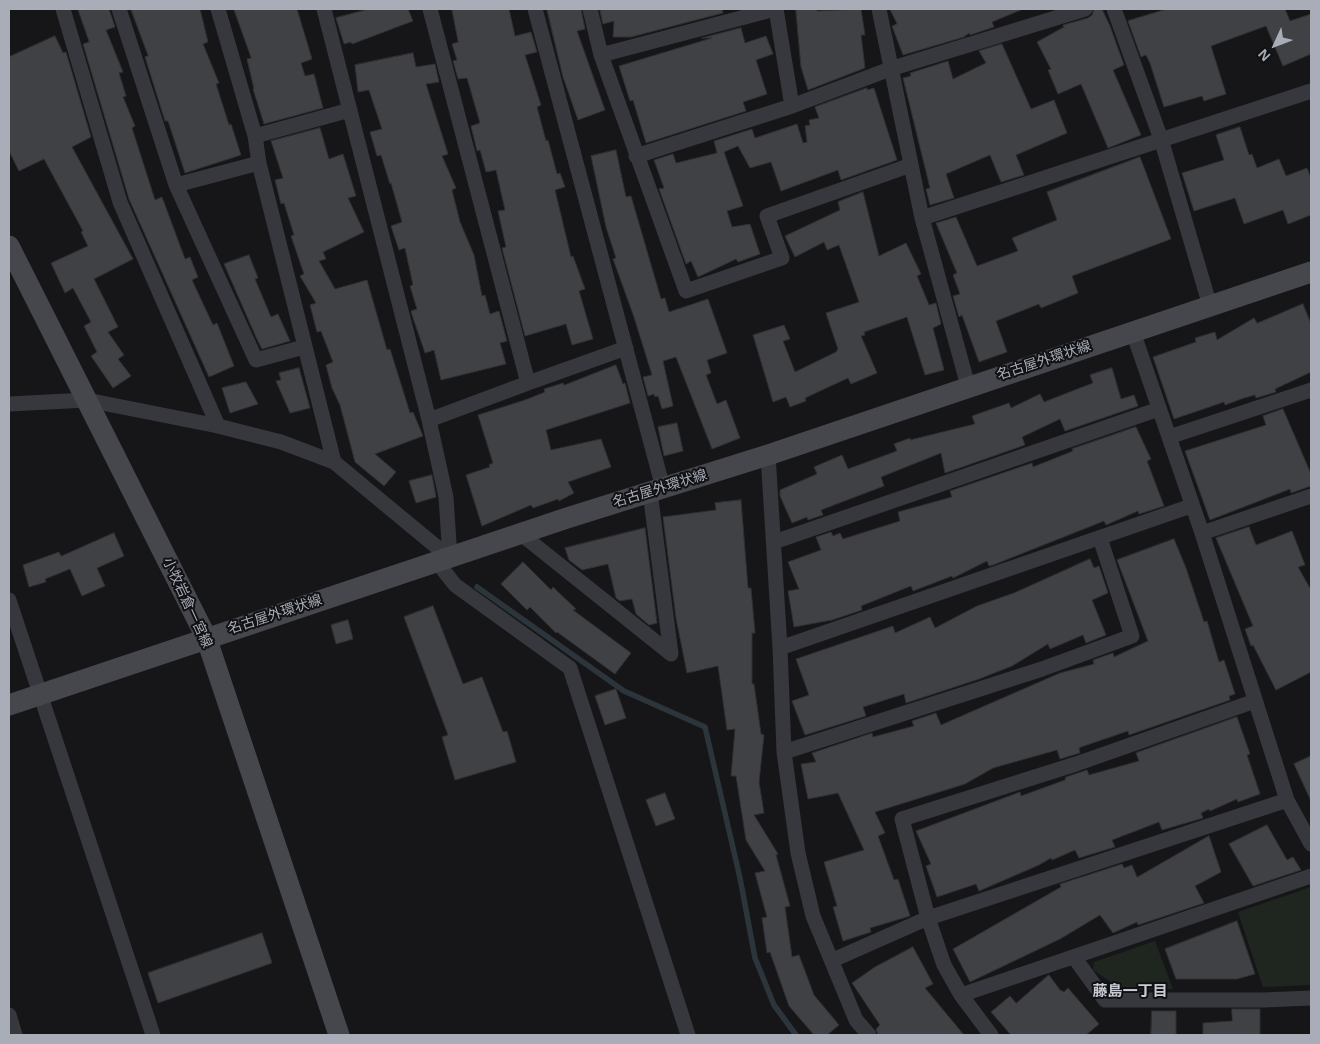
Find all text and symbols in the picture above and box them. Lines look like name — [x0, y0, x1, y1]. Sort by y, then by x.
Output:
north arrow — [1250, 20, 1300, 70]
text: N — [1255, 46, 1273, 64]
street label: 名古屋外環状線 — [995, 338, 1093, 384]
street label: 名古屋外環状線 — [611, 467, 709, 511]
street label: 小牧岩倉一宮線 — [159, 555, 215, 651]
street label: 名古屋外環状線 — [226, 592, 324, 638]
district label: 藤島一丁目 — [1093, 983, 1167, 1001]

